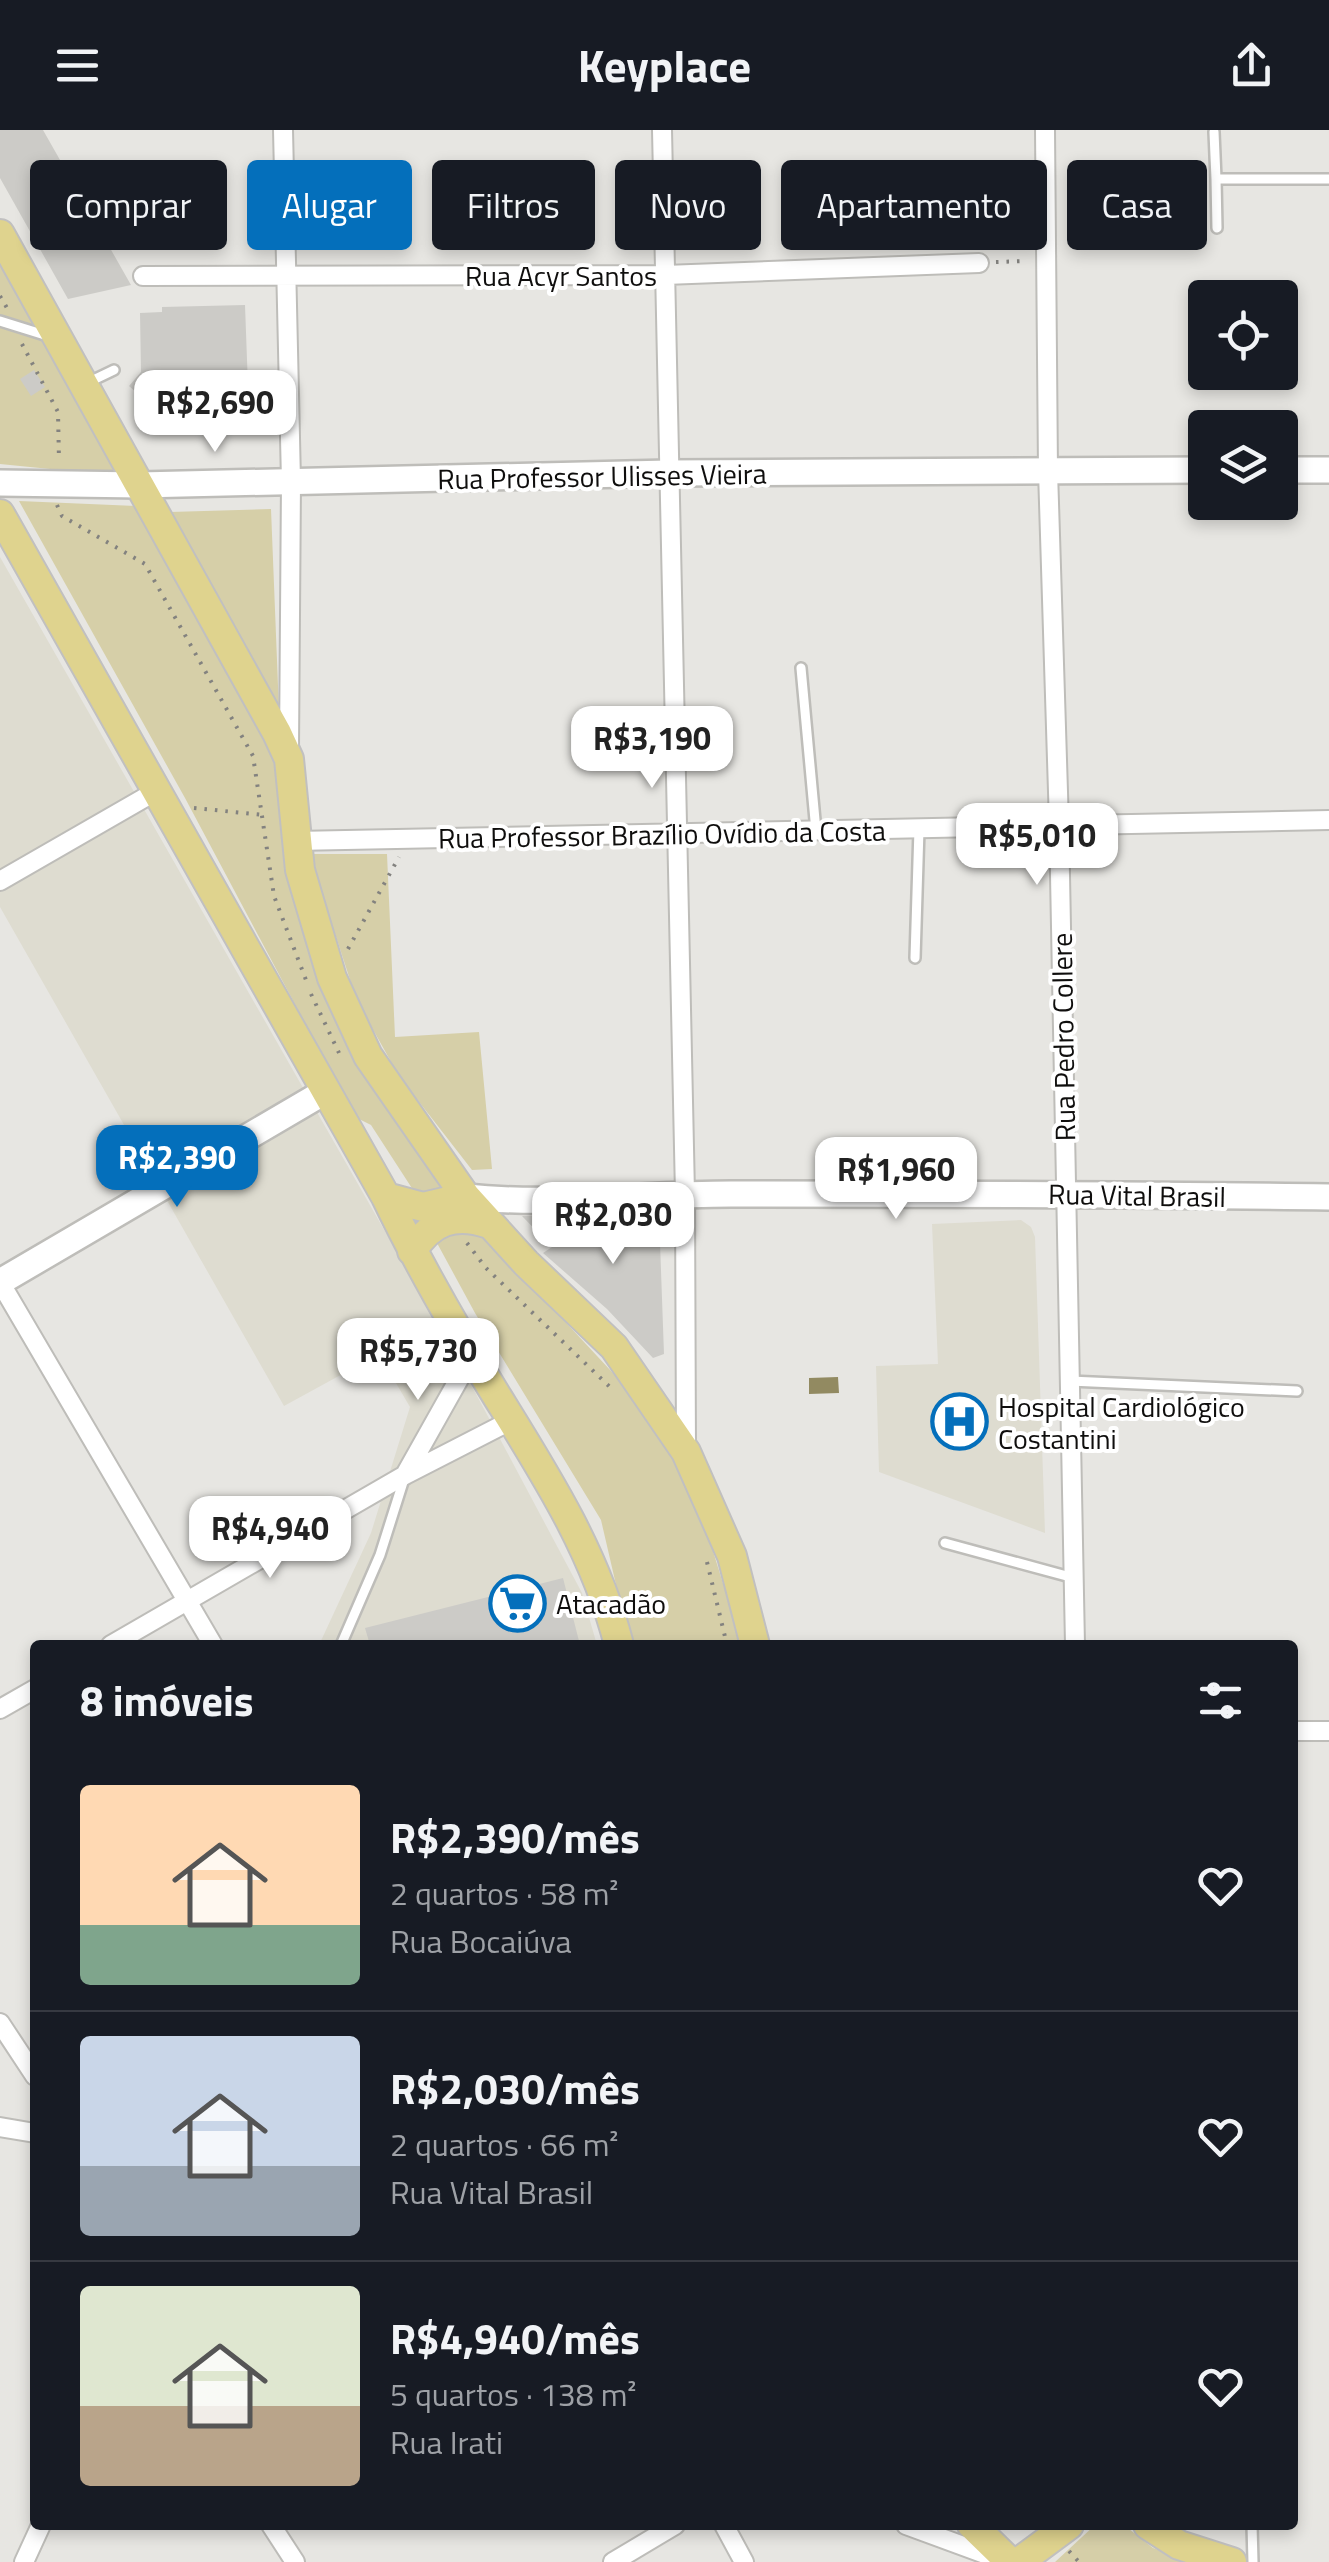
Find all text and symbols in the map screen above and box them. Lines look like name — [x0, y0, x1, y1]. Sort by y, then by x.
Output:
text: Keyplace — [578, 31, 751, 99]
icon: menu — [50, 38, 105, 93]
icon: share — [1224, 38, 1279, 93]
chip: Comprar — [30, 160, 227, 250]
chip: Alugar — [247, 160, 412, 250]
chip: Filtros — [432, 160, 595, 250]
chip: Novo — [615, 160, 761, 250]
chip: Apartamento — [781, 160, 1047, 250]
chip: Casa — [1067, 160, 1207, 250]
street label: Rua Acyr Santos — [465, 254, 657, 297]
map controls — [1188, 280, 1298, 520]
button: locate — [1188, 280, 1298, 390]
pin: R$2,690 — [123, 370, 307, 455]
text: R$2,690 — [156, 378, 274, 426]
button: layers — [1188, 410, 1298, 520]
street label: Rua Professor Ulisses Vieira — [437, 452, 767, 500]
pin: R$3,190 — [560, 706, 744, 791]
text: R$3,190 — [593, 714, 711, 762]
pin: R$5,010 — [945, 803, 1129, 888]
street label: Rua Professor Brazílio Ovídio da Costa — [438, 809, 886, 859]
text: R$5,010 — [978, 811, 1096, 859]
street label: Rua Pedro Collere — [1040, 932, 1086, 1142]
pin: R$2,390 — [85, 1125, 269, 1210]
text: R$2,390 — [118, 1133, 236, 1181]
pin: R$1,960 — [804, 1137, 988, 1222]
text: R$1,960 — [837, 1145, 955, 1193]
street label: Rua Vital Brasil — [1048, 1172, 1226, 1218]
pin: R$2,030 — [521, 1182, 705, 1267]
text: R$2,030 — [554, 1190, 672, 1238]
pin: R$5,730 — [326, 1318, 510, 1403]
text: R$5,730 — [359, 1326, 477, 1374]
place label: Hospital Cardiológico Costantini — [998, 1385, 1245, 1460]
hospital icon: Hospital Cardiológico Costantini — [929, 1392, 989, 1452]
pin: R$4,940 — [178, 1496, 362, 1581]
text: R$4,940 — [211, 1504, 329, 1552]
supermarket icon: Atacadão — [487, 1573, 547, 1633]
place label: Atacadão — [556, 1582, 666, 1625]
text: 8 imóveis — [80, 1668, 254, 1732]
icon: filters — [1193, 1673, 1248, 1728]
text: R$2,390/mês — [390, 1805, 640, 1869]
icon: home — [160, 1825, 280, 1945]
icon: heart — [1193, 1858, 1248, 1913]
text: 2 quartos · 58 m² — [390, 1869, 619, 1917]
text: Rua Bocaiúva — [390, 1917, 571, 1965]
text: R$2,030/mês — [390, 2056, 640, 2120]
icon: home — [160, 2076, 280, 2196]
icon: heart — [1193, 2109, 1248, 2164]
text: 2 quartos · 66 m² — [390, 2120, 619, 2168]
text: Rua Vital Brasil — [390, 2168, 593, 2216]
text: R$4,940/mês — [390, 2306, 640, 2370]
icon: home — [160, 2326, 280, 2446]
icon: heart — [1193, 2359, 1248, 2414]
text: 5 quartos · 138 m² — [390, 2370, 636, 2418]
text: Rua Irati — [390, 2418, 503, 2466]

